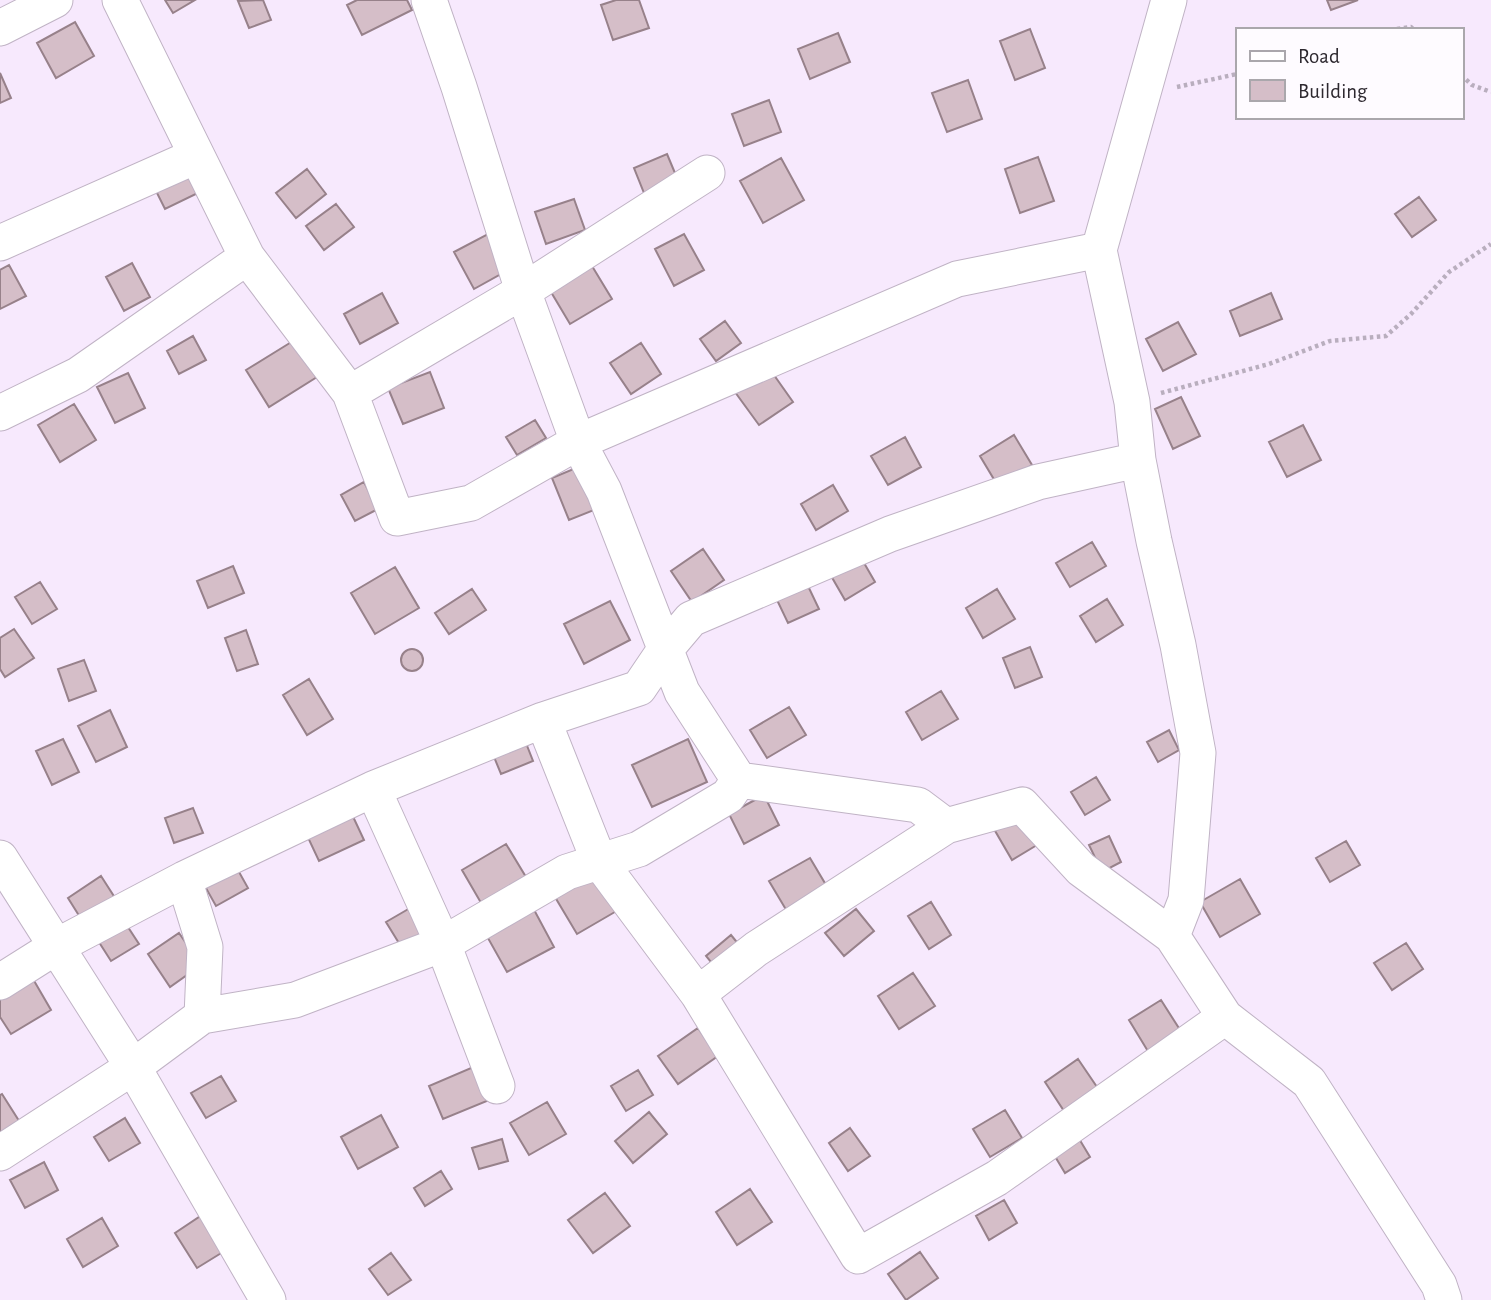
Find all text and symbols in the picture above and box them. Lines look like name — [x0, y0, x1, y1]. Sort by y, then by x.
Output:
legend — [1236, 28, 1463, 119]
text: Road — [1298, 46, 1340, 67]
text: Building — [1298, 81, 1368, 102]

